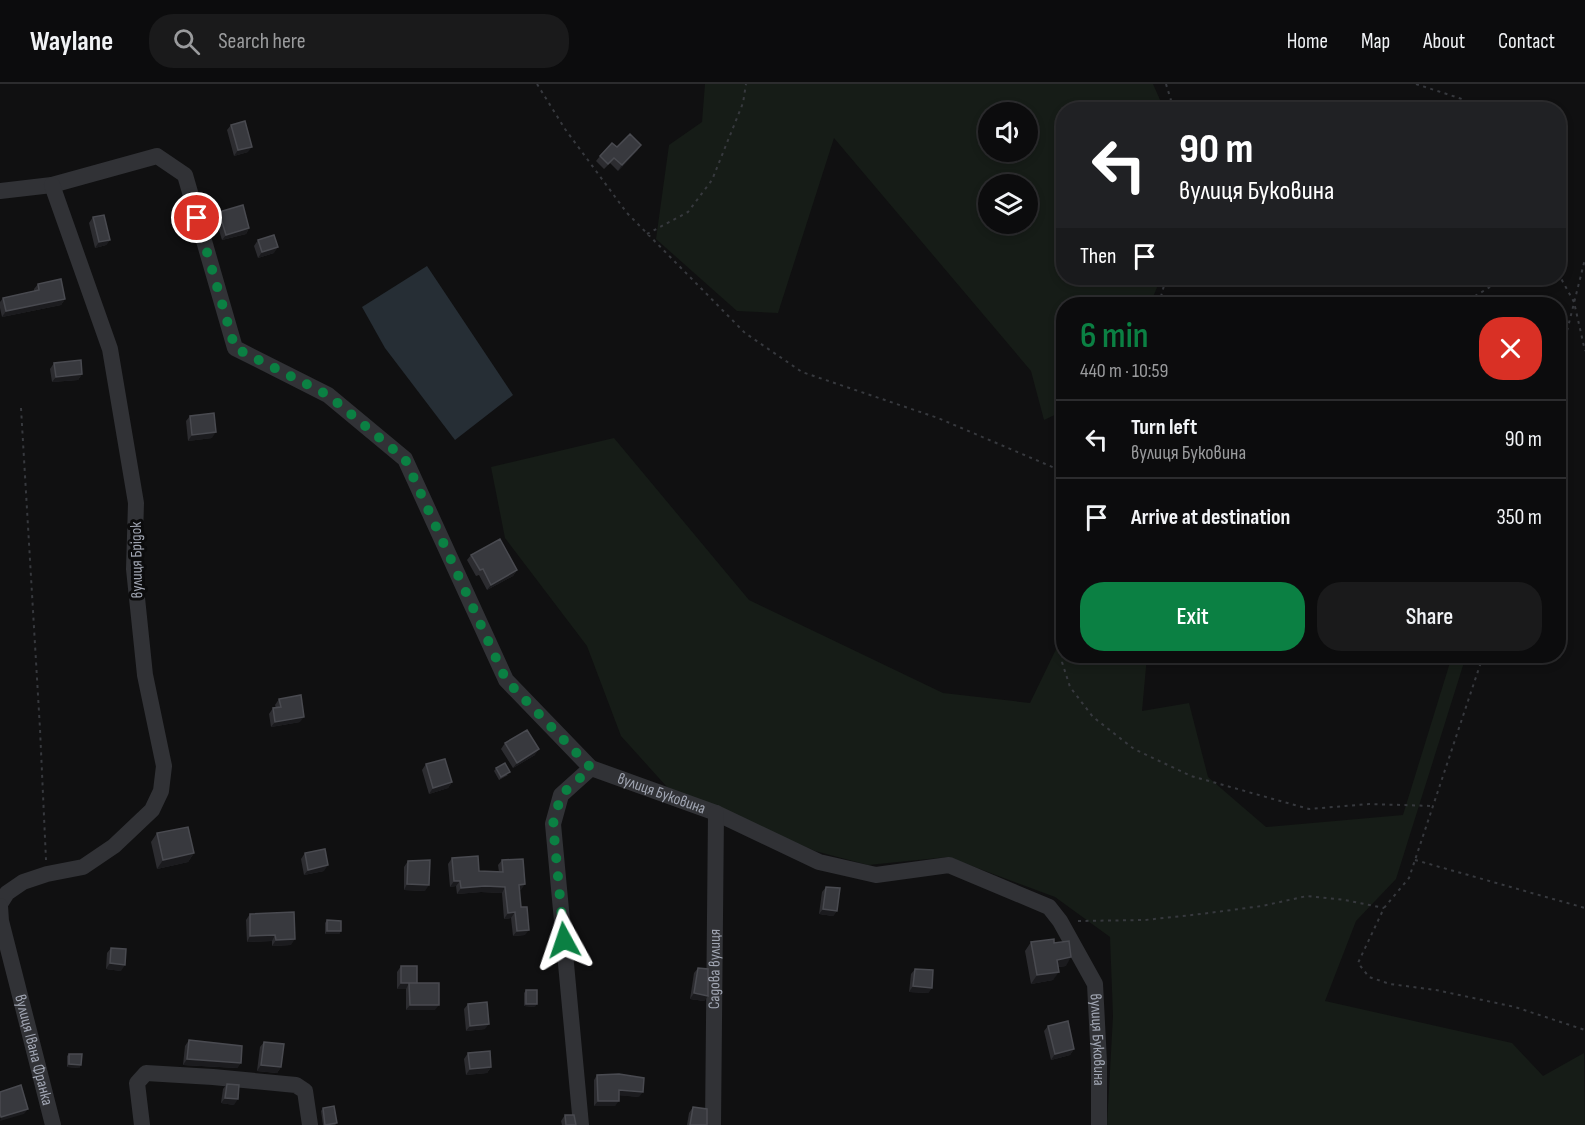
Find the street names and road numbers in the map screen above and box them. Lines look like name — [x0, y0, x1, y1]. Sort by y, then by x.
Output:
street label: вулиця Брідок — [127, 521, 147, 598]
street label: вулиця Буковина — [615, 769, 708, 818]
street label: Садова вулиця — [705, 929, 724, 1009]
street label: вулиця Івана Франка — [11, 992, 57, 1107]
street label: вулиця Буковина — [1086, 993, 1109, 1086]

